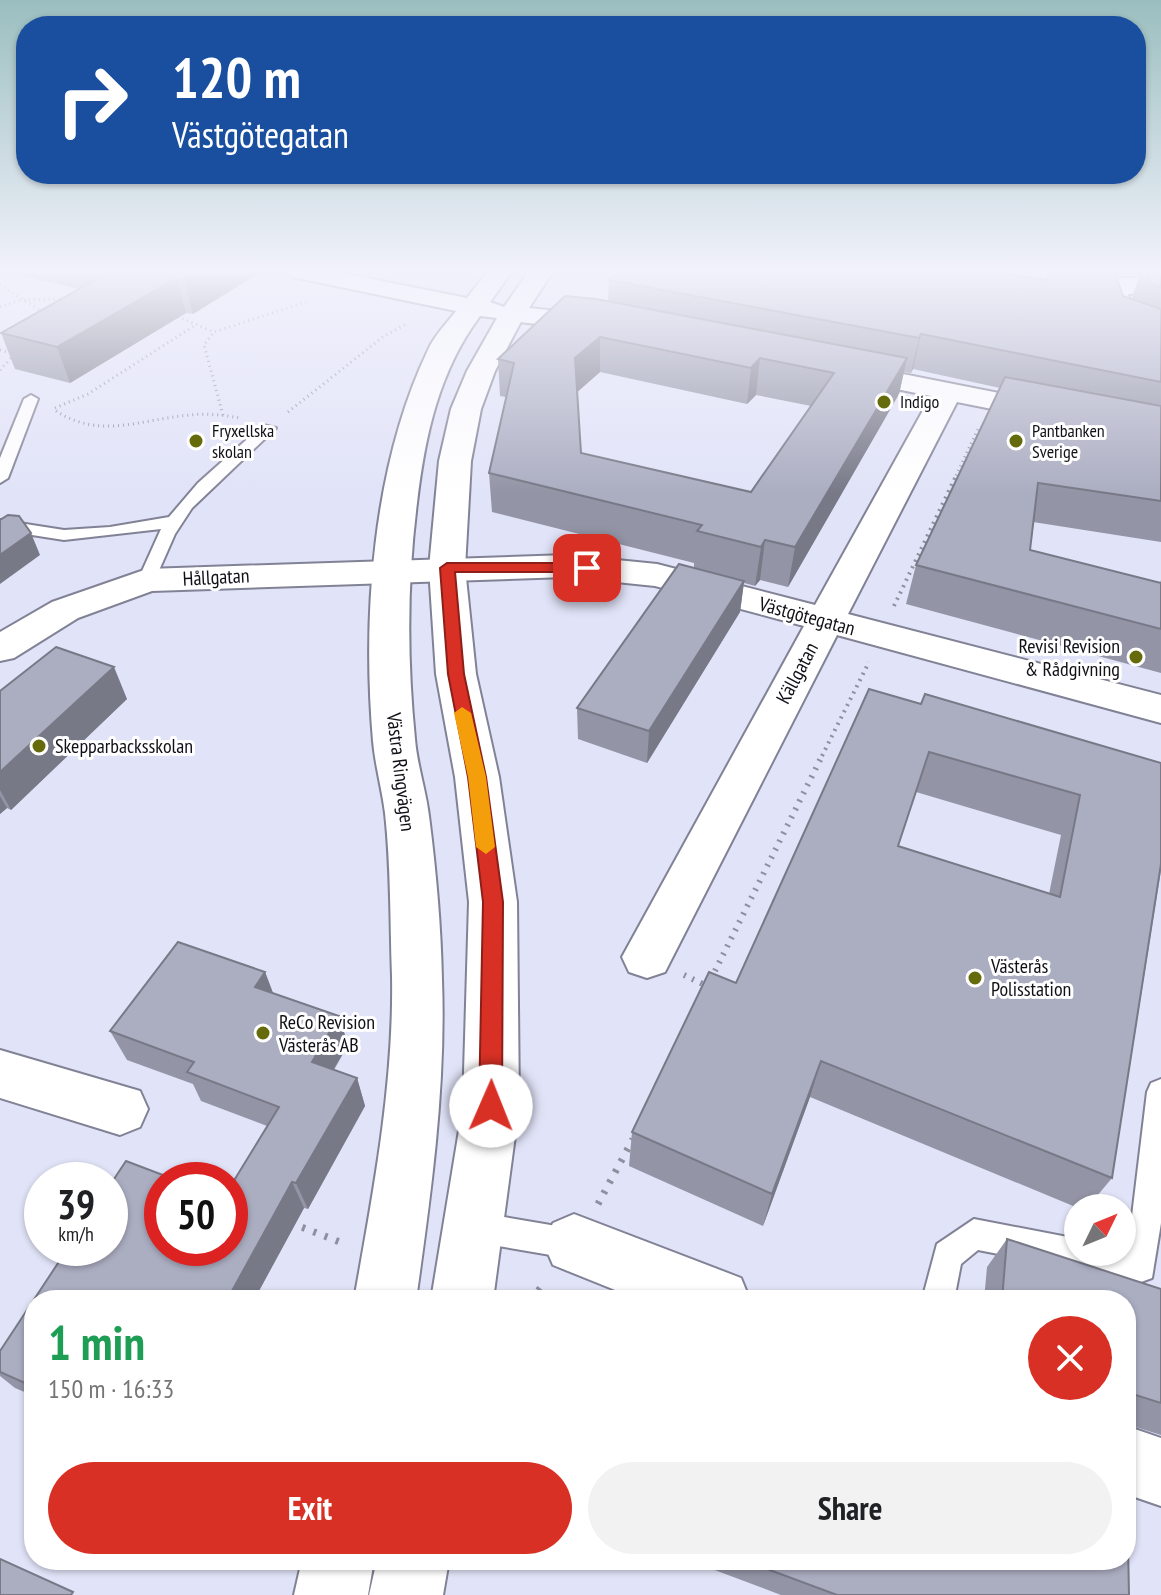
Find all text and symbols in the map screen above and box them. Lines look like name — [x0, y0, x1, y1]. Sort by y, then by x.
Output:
text: 120 m — [172, 41, 301, 113]
icon: right — [40, 48, 144, 152]
text: Västgötegatan — [172, 111, 349, 158]
place label: Indigo — [900, 390, 940, 413]
marker: Indigo — [875, 393, 893, 411]
place label: Fryxellska skolan — [212, 419, 274, 463]
place label: Pantbanken Sverige — [1032, 419, 1105, 463]
marker: Fryxellska skolan — [187, 432, 205, 450]
marker: Pantbanken Sverige — [1007, 432, 1025, 450]
pin — [553, 534, 621, 602]
icon: arrive — [565, 546, 609, 590]
street label: Hållgatan — [182, 562, 250, 592]
street label: Västgötegatan — [755, 590, 858, 641]
place label: Revisi Revision & Rådgivning — [1018, 633, 1120, 682]
street label: Källgatan — [770, 638, 824, 708]
marker: Revisi Revision & Rådgivning — [1127, 648, 1145, 666]
street label: Västra Ringvägen — [381, 710, 421, 833]
place label: Skepparbacksskolan — [55, 733, 193, 759]
marker: Skepparbacksskolan — [30, 737, 48, 755]
place label: Västerås Polisstation — [990, 953, 1071, 1002]
marker: Västerås Polisstation — [966, 969, 984, 987]
place label: ReCo Revision Västerås AB — [278, 1009, 375, 1058]
marker: ReCo Revision Västerås AB — [254, 1024, 272, 1042]
position arrow — [449, 1064, 533, 1148]
speed limit sign: 50 — [144, 1162, 248, 1266]
text: 39 — [57, 1178, 95, 1230]
north arrow — [1064, 1194, 1136, 1266]
map controls — [1064, 1194, 1136, 1266]
text: km/h — [58, 1221, 94, 1247]
text: 1 min — [48, 1311, 145, 1373]
button: close — [1028, 1316, 1112, 1400]
text: 150 m · 16:33 — [48, 1372, 174, 1405]
button: Exit — [48, 1462, 572, 1554]
button: Share — [588, 1462, 1112, 1554]

